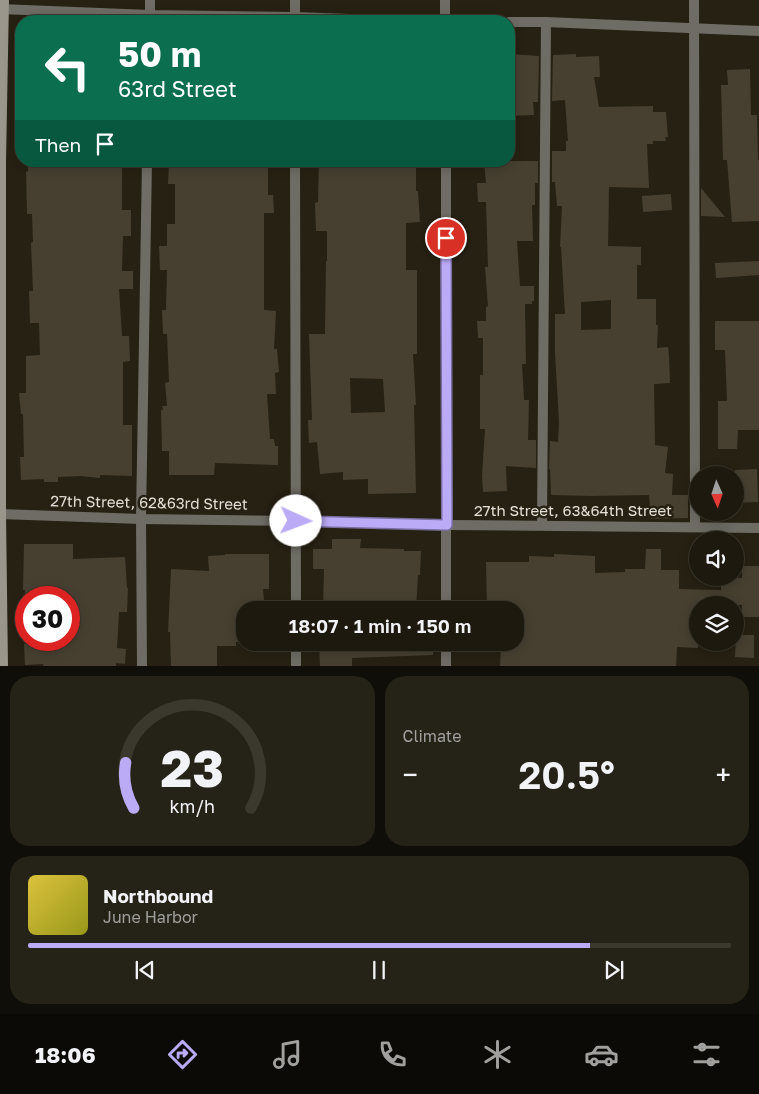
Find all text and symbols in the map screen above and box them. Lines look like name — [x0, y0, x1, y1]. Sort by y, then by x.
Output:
text: 50 m — [118, 33, 201, 75]
icon: left — [35, 35, 100, 100]
text: 63rd Street — [118, 75, 237, 102]
icon: arrive — [91, 130, 119, 158]
text: Then — [35, 133, 81, 156]
pin — [425, 217, 467, 259]
icon: arrive — [432, 224, 460, 252]
north arrow — [689, 466, 744, 521]
map controls — [689, 466, 744, 651]
street label: 27th Street, 62&63rd Street — [50, 491, 248, 513]
position arrow — [269, 494, 321, 546]
street label: 27th Street, 63&64th Street — [474, 501, 672, 519]
button: sound — [689, 531, 744, 586]
speed limit sign: 30 — [15, 586, 80, 651]
button: layers — [689, 596, 744, 651]
text: 18:07 · 1 min · 150 m — [289, 614, 471, 637]
text: Climate — [403, 726, 462, 746]
text: 23 — [161, 736, 224, 798]
text: 20.5° — [519, 752, 615, 797]
text: − — [403, 758, 418, 791]
text: + — [716, 758, 731, 791]
text: km/h — [170, 795, 215, 817]
text: Northbound — [103, 884, 213, 907]
text: June Harbor — [103, 907, 198, 927]
icon: previous — [131, 956, 159, 984]
icon: pause — [365, 956, 393, 984]
icon: next — [600, 956, 628, 984]
icon: directions — [165, 1037, 200, 1072]
icon: music — [270, 1037, 305, 1072]
icon: phone — [375, 1037, 410, 1072]
icon: climate — [480, 1037, 515, 1072]
icon: car — [584, 1037, 619, 1072]
icon: filters — [689, 1037, 724, 1072]
text: 18:06 — [35, 1041, 96, 1068]

